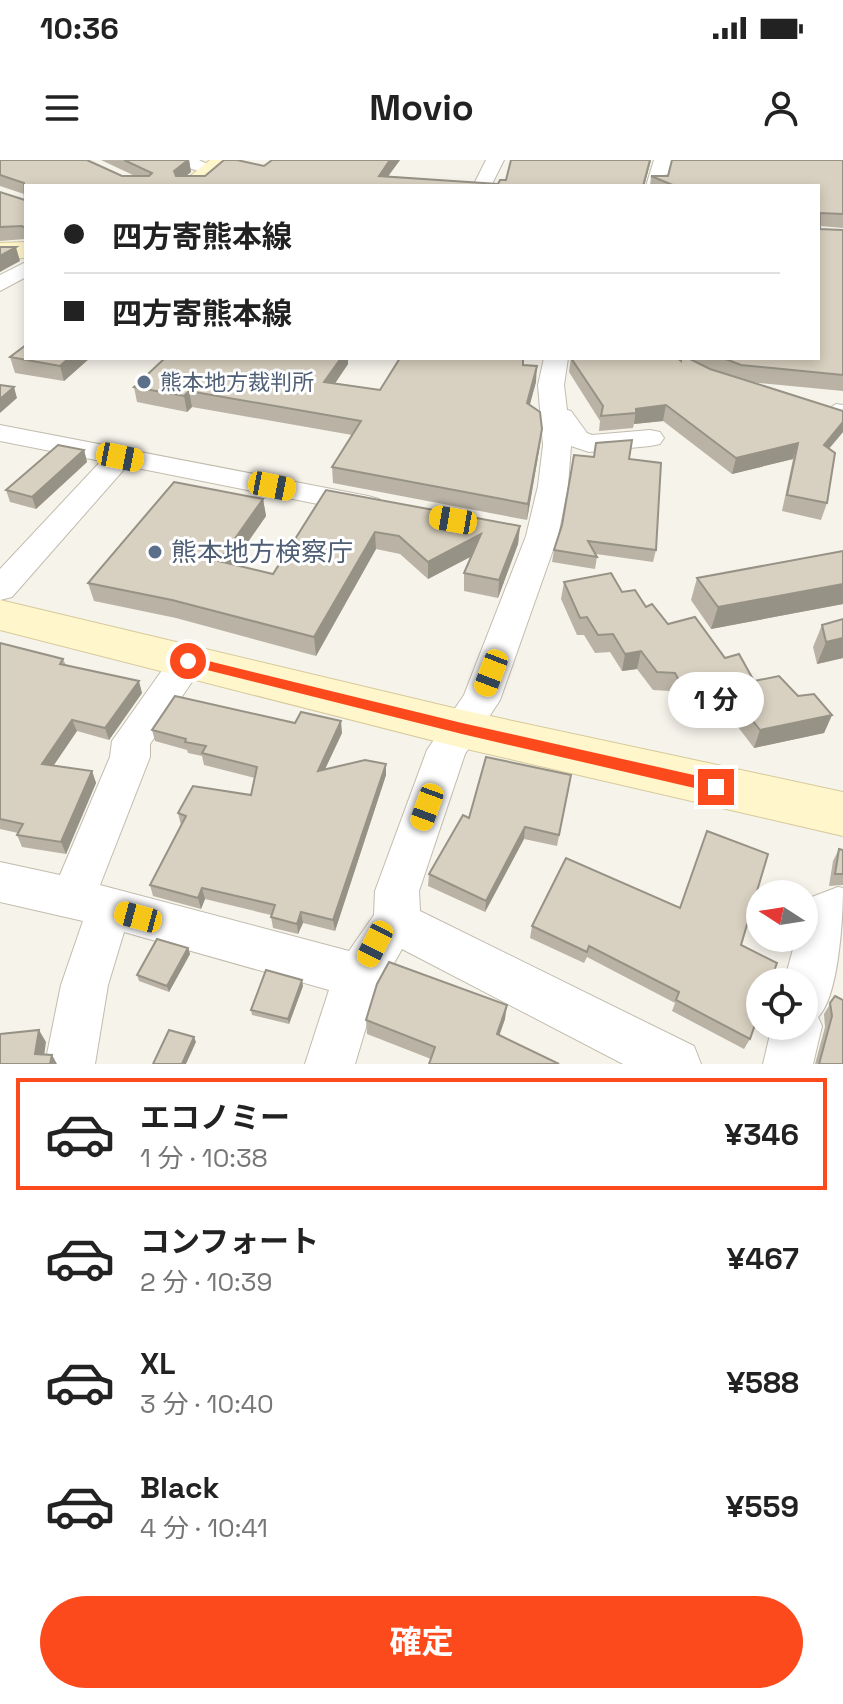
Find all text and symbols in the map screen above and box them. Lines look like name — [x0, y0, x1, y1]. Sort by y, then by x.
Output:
text: 10:36 — [40, 9, 119, 48]
text: Movio — [369, 85, 474, 131]
icon: menu — [40, 86, 84, 130]
icon: person — [759, 86, 803, 130]
text: 四方寄熊本線 — [112, 217, 292, 256]
text: 四方寄熊本線 — [112, 294, 292, 333]
place label: 熊本地方裁判所 — [160, 368, 314, 396]
marker: 熊本地方裁判所 — [135, 373, 153, 391]
car — [94, 441, 146, 473]
car — [246, 470, 298, 502]
car — [427, 504, 479, 536]
place label: 熊本地方検察庁 — [171, 535, 353, 569]
marker: 熊本地方検察庁 — [146, 543, 164, 561]
route start — [170, 643, 206, 679]
car — [471, 646, 511, 700]
callout: 1 分 — [668, 671, 764, 727]
text: 1 分 — [694, 683, 738, 717]
route end — [698, 769, 734, 805]
car — [408, 780, 446, 834]
north arrow — [746, 880, 818, 952]
map controls — [746, 880, 818, 1040]
car — [112, 899, 164, 935]
car — [353, 917, 397, 971]
button: locate — [746, 968, 818, 1040]
icon: car — [44, 1098, 116, 1170]
text: エコノミー — [140, 1098, 290, 1137]
text: ¥346 — [725, 1115, 799, 1154]
text: 1 分 · 10:38 — [140, 1141, 268, 1175]
icon: car — [44, 1222, 116, 1294]
text: コンフォート — [140, 1222, 319, 1261]
text: ¥467 — [727, 1239, 799, 1278]
text: 2 分 · 10:39 — [140, 1265, 272, 1299]
text: XL — [140, 1344, 176, 1383]
icon: car — [44, 1346, 116, 1418]
text: ¥588 — [726, 1363, 799, 1402]
text: 3 分 · 10:40 — [140, 1387, 274, 1421]
text: Black — [140, 1468, 219, 1507]
icon: car — [44, 1470, 116, 1542]
text: ¥559 — [726, 1487, 799, 1526]
text: 4 分 · 10:41 — [140, 1511, 268, 1545]
button: 確定 — [40, 1596, 803, 1688]

